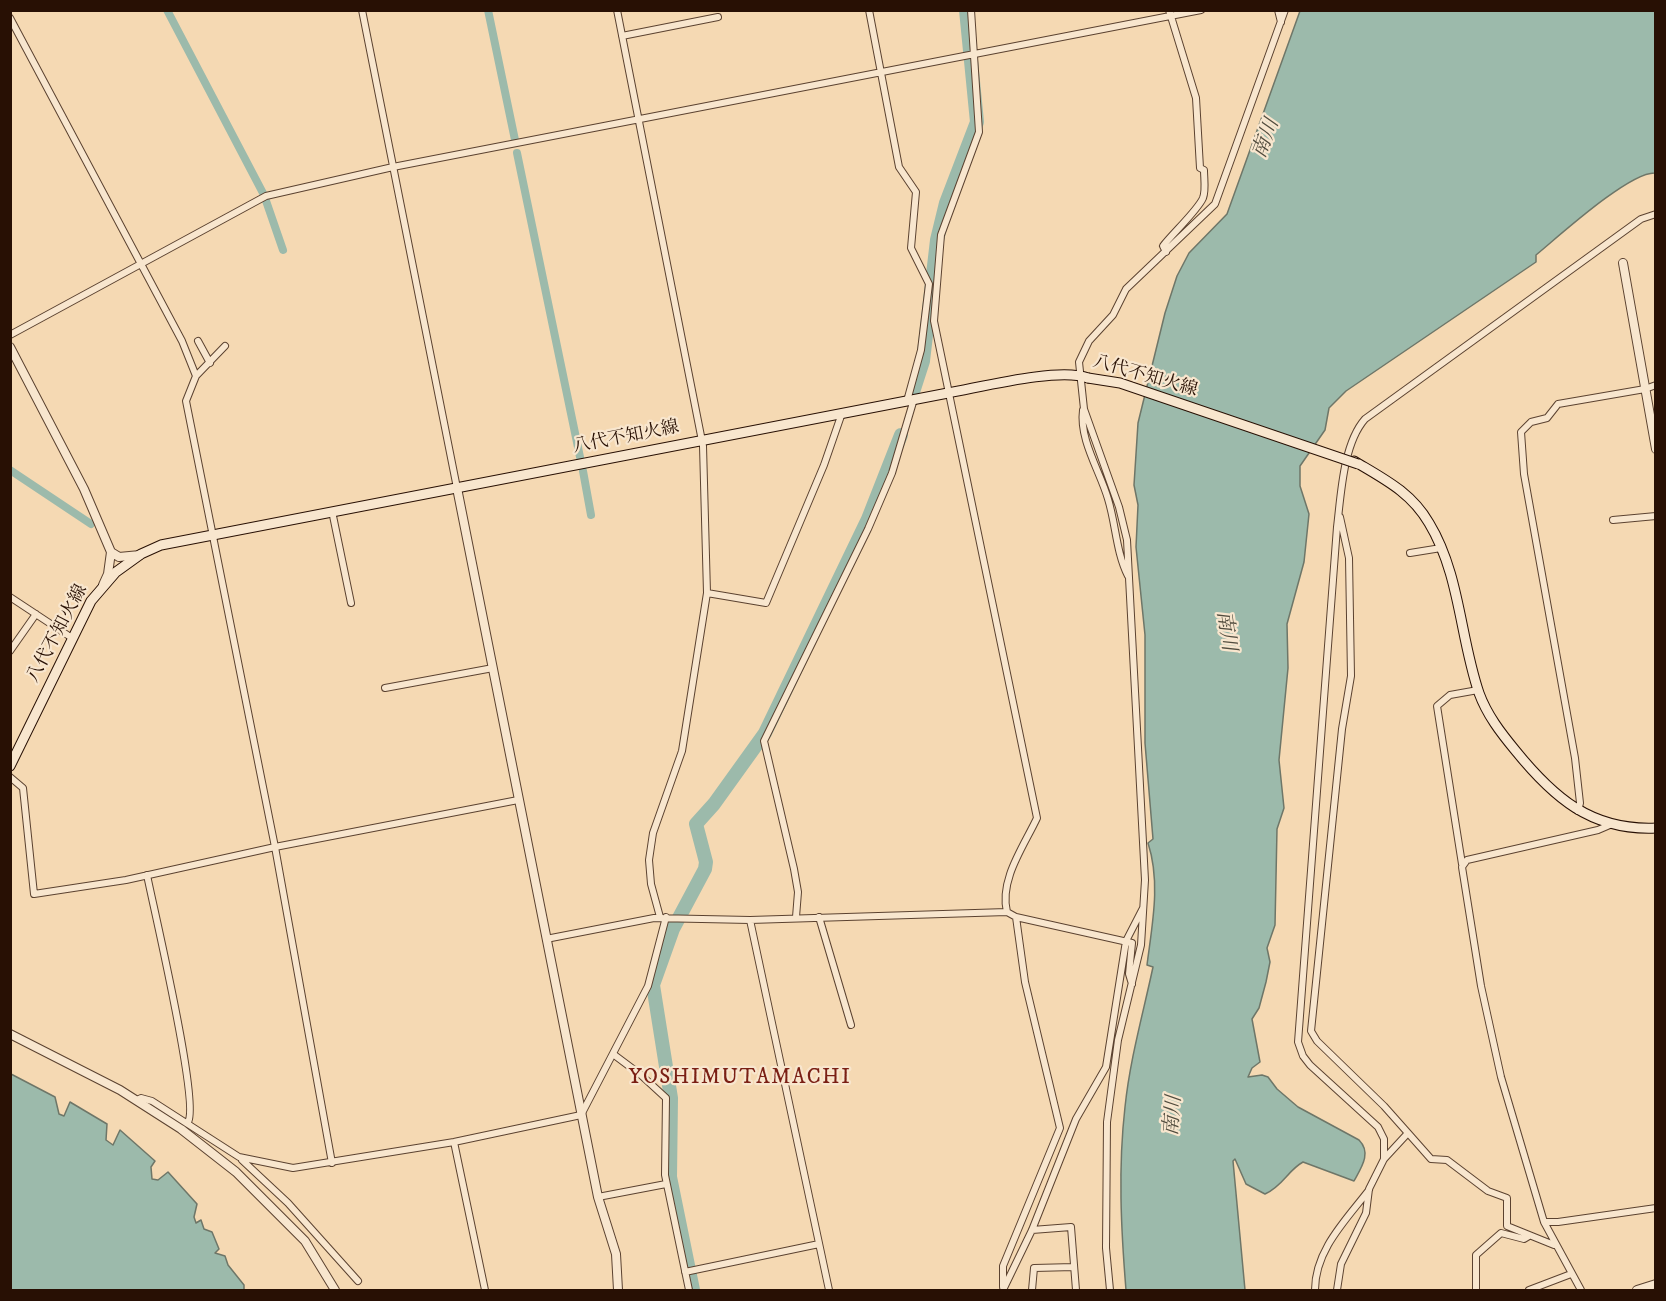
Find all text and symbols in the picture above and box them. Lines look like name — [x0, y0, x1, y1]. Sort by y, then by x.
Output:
water label: 南川 — [1249, 116, 1285, 162]
street label: 八代不知火線 — [1090, 352, 1200, 402]
street label: 八代不知火線 — [571, 417, 681, 459]
street label: 八代不知火線 — [23, 581, 93, 687]
water label: 南川 — [1210, 610, 1240, 652]
district label: YOSHIMUTAMACHI — [629, 1066, 851, 1092]
water label: 南川 — [1160, 1095, 1188, 1137]

